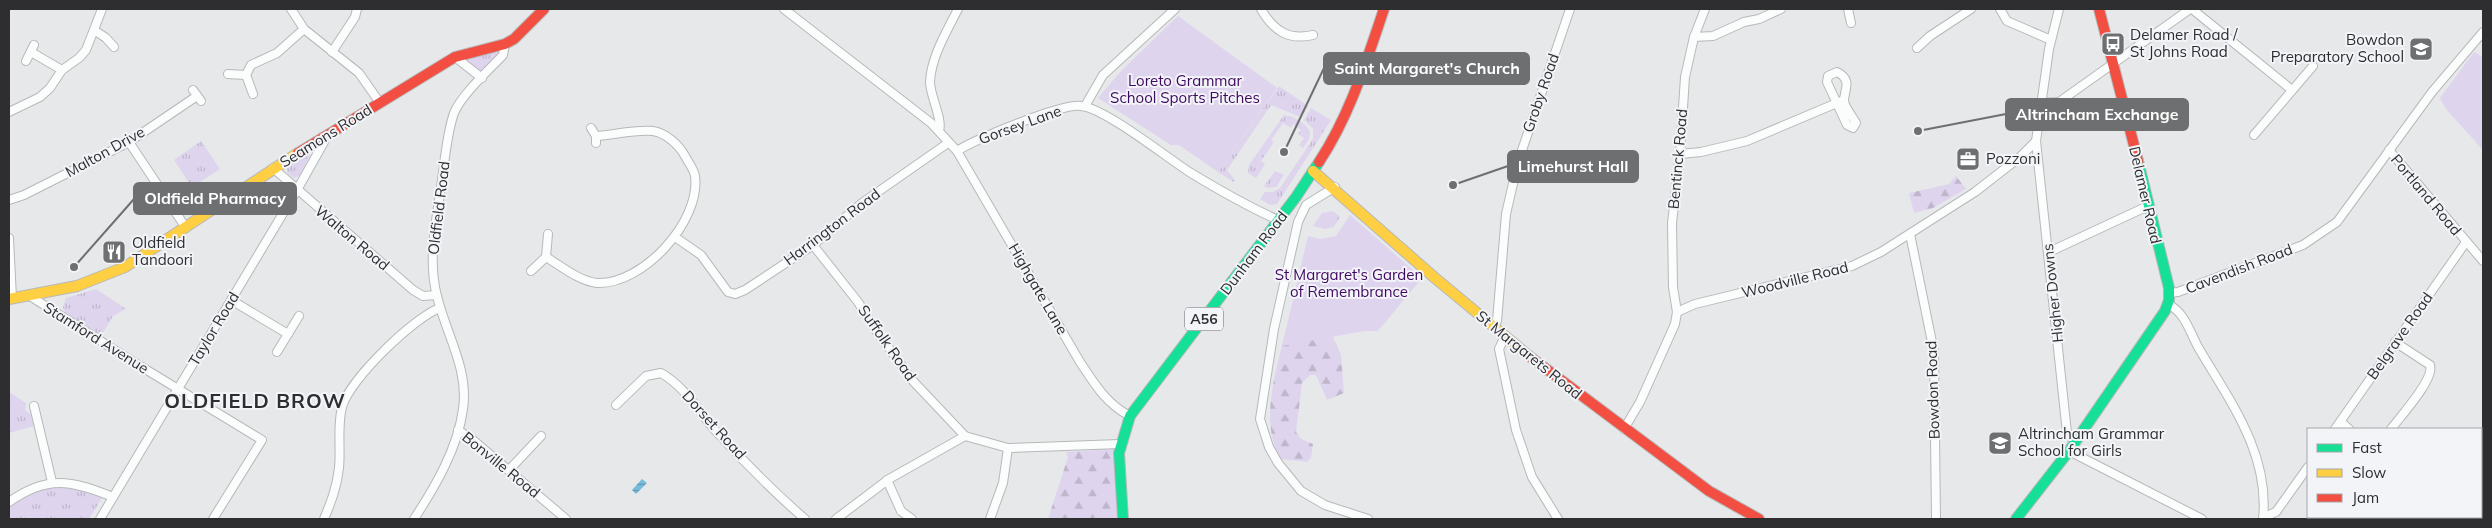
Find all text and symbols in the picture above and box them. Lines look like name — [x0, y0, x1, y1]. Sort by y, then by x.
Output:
place label: Delamer Road / St Johns Road — [2130, 25, 2238, 61]
place label: Bowdon Preparatory School — [2271, 30, 2404, 66]
bus stop icon: Delamer Road / St Johns Road — [2100, 31, 2126, 57]
school or university icon: Bowdon Preparatory School — [2408, 36, 2434, 62]
street label: Groby Road — [1518, 51, 1563, 135]
callout: Saint Margaret's Church — [1324, 53, 1529, 84]
text: Saint Margaret's Church — [1334, 58, 1520, 78]
park label: Loreto Grammar School Sports Pitches — [1110, 71, 1260, 107]
callout: Altrincham Exchange — [2006, 99, 2188, 130]
street label: Seamons Road — [276, 100, 375, 171]
street label: Gorsey Lane — [976, 101, 1064, 148]
text: Altrincham Exchange — [2016, 104, 2179, 124]
street label: Bentinck Road — [1664, 108, 1691, 210]
street label: Malton Drive — [62, 122, 148, 181]
street label: Delamer Road — [2125, 144, 2166, 245]
office icon: Pozzoni — [1955, 146, 1981, 172]
place label: Pozzoni — [1986, 149, 2040, 168]
street label: Portland Road — [2387, 150, 2466, 239]
callout: Limehurst Hall — [1508, 151, 1638, 182]
text: Limehurst Hall — [1518, 156, 1628, 176]
street label: Oldfield Road — [423, 160, 454, 256]
callout: Oldfield Pharmacy — [134, 183, 296, 214]
street label: Harrington Road — [780, 184, 884, 269]
text: Oldfield Pharmacy — [144, 188, 286, 208]
street label: Walton Road — [311, 201, 394, 274]
street label: Dunham Road — [1216, 207, 1291, 298]
place label: Oldfield Tandoori — [132, 233, 193, 269]
restaurant icon: Oldfield Tandoori — [101, 239, 127, 265]
street label: Cavendish Road — [2183, 239, 2295, 298]
street label: Highgate Lane — [1005, 240, 1072, 338]
street label: Higher Downs — [2038, 243, 2067, 343]
street label: Woodville Road — [1739, 257, 1850, 302]
park label: St Margaret's Garden of Remembrance — [1275, 265, 1423, 301]
street label: Taylor Road — [184, 288, 243, 369]
street label: Belgrave Road — [2363, 288, 2437, 383]
street label: Stamford Avenue — [40, 298, 152, 378]
street label: Suffolk Road — [854, 301, 921, 384]
street label: St Margarets Road — [1473, 306, 1586, 403]
road number: A56 — [1185, 308, 1223, 330]
street label: Bowdon Road — [1921, 340, 1944, 440]
street label: Dorset Road — [678, 386, 750, 463]
district label: OLDFIELD BROW — [164, 388, 346, 413]
place label: Altrincham Grammar School for Girls — [2018, 424, 2165, 460]
street label: Bonville Road — [458, 427, 544, 502]
legend — [2307, 428, 2482, 518]
school or university icon: Altrincham Grammar School for Girls — [1987, 430, 2013, 456]
text: Fast — [2352, 438, 2382, 457]
text: Slow — [2352, 463, 2386, 482]
text: Jam — [2352, 488, 2379, 507]

